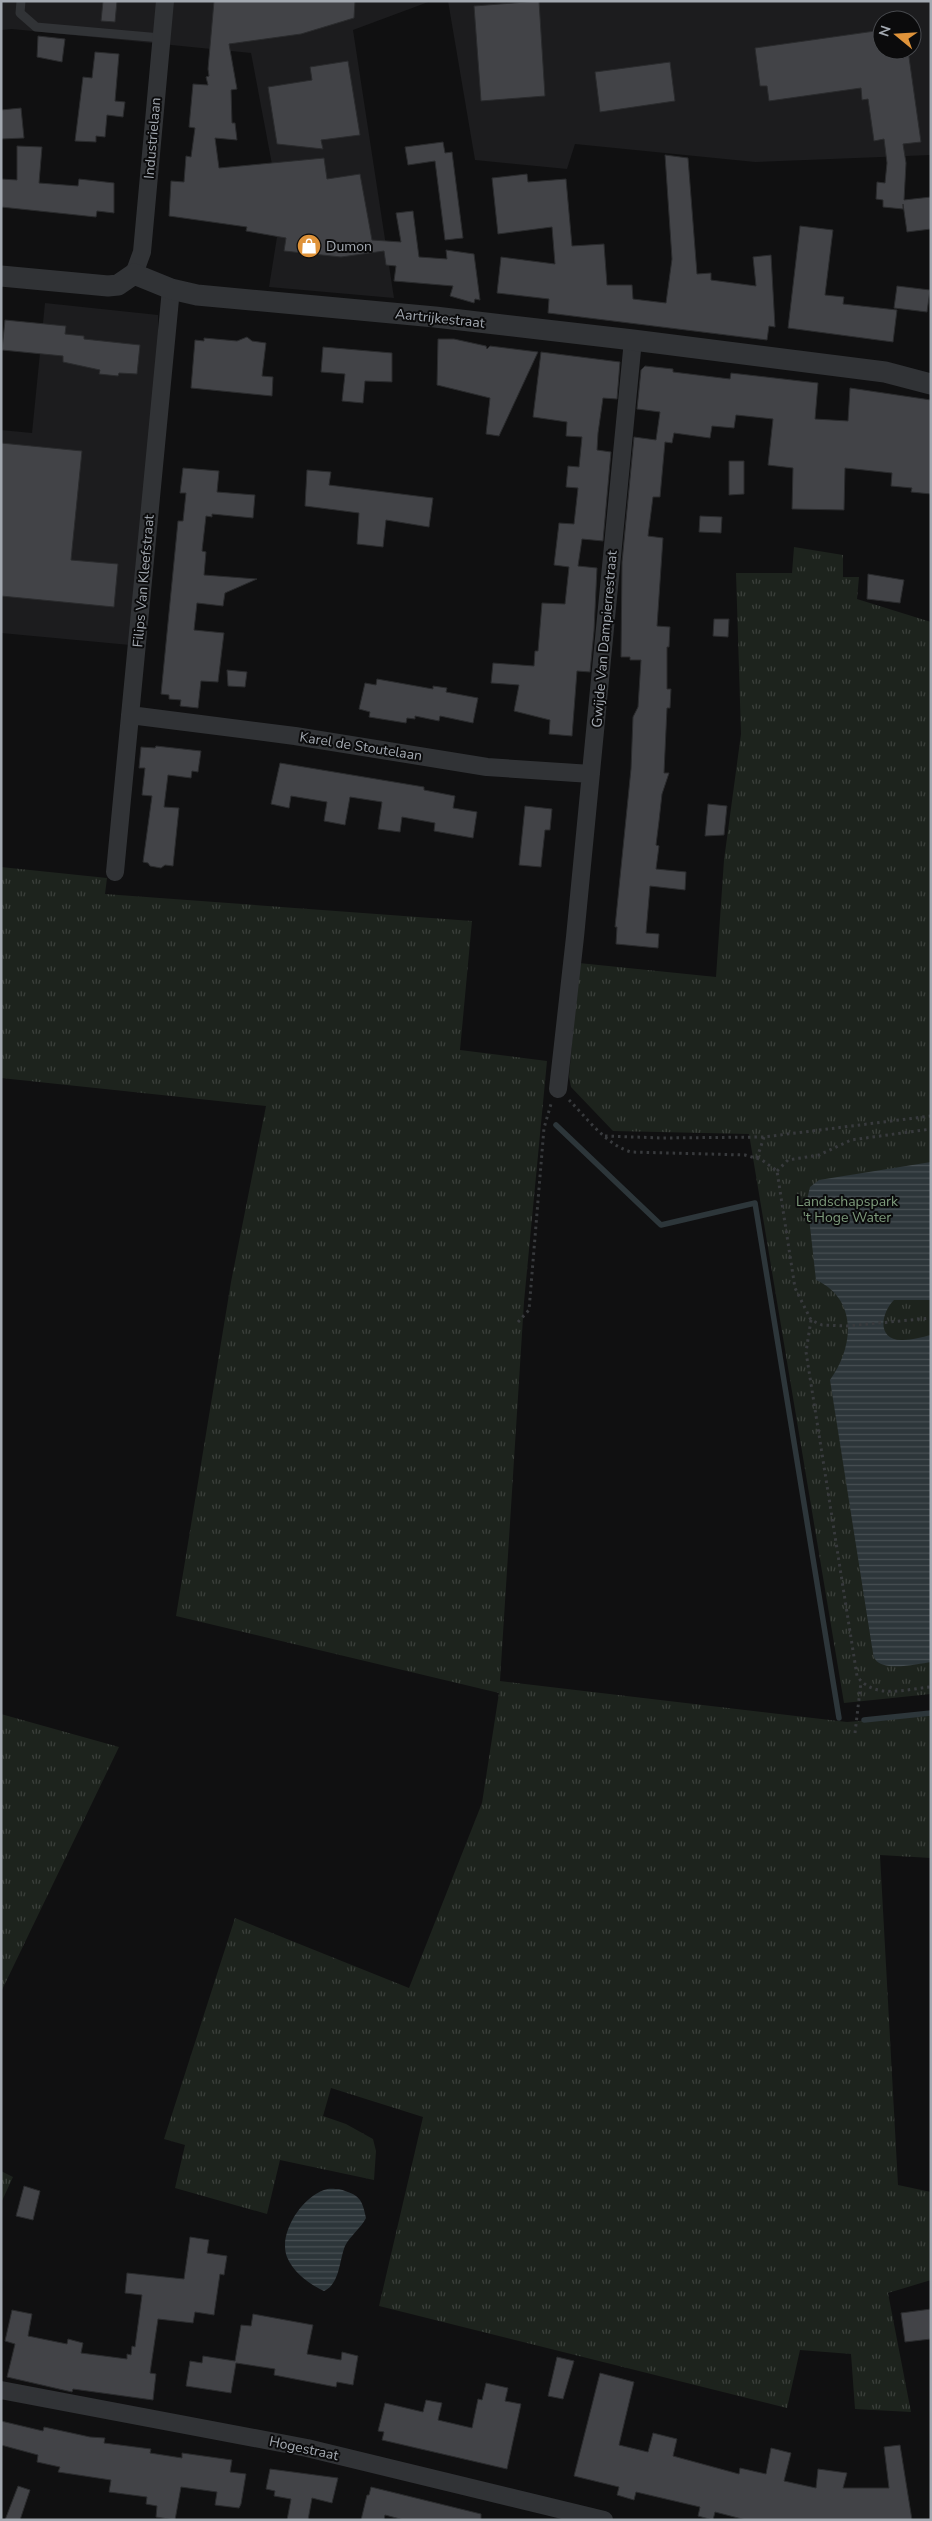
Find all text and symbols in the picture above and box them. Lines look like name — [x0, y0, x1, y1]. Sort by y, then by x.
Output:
north arrow — [872, 10, 922, 60]
text: N — [874, 23, 896, 39]
street label: Industrielaan — [139, 96, 166, 180]
shop icon: Dumon — [296, 233, 322, 259]
place label: Dumon — [326, 237, 372, 256]
street label: Aartrijkestraat — [394, 304, 486, 333]
street label: Filips Van Kleefstraat — [128, 514, 159, 648]
street label: Gwijde Van Dampierrestraat — [587, 550, 622, 728]
street label: Karel de Stoutelaan — [298, 727, 424, 766]
park label: Landschapspark 't Hoge Water — [796, 1192, 899, 1227]
street label: Hogestraat — [268, 2432, 340, 2465]

